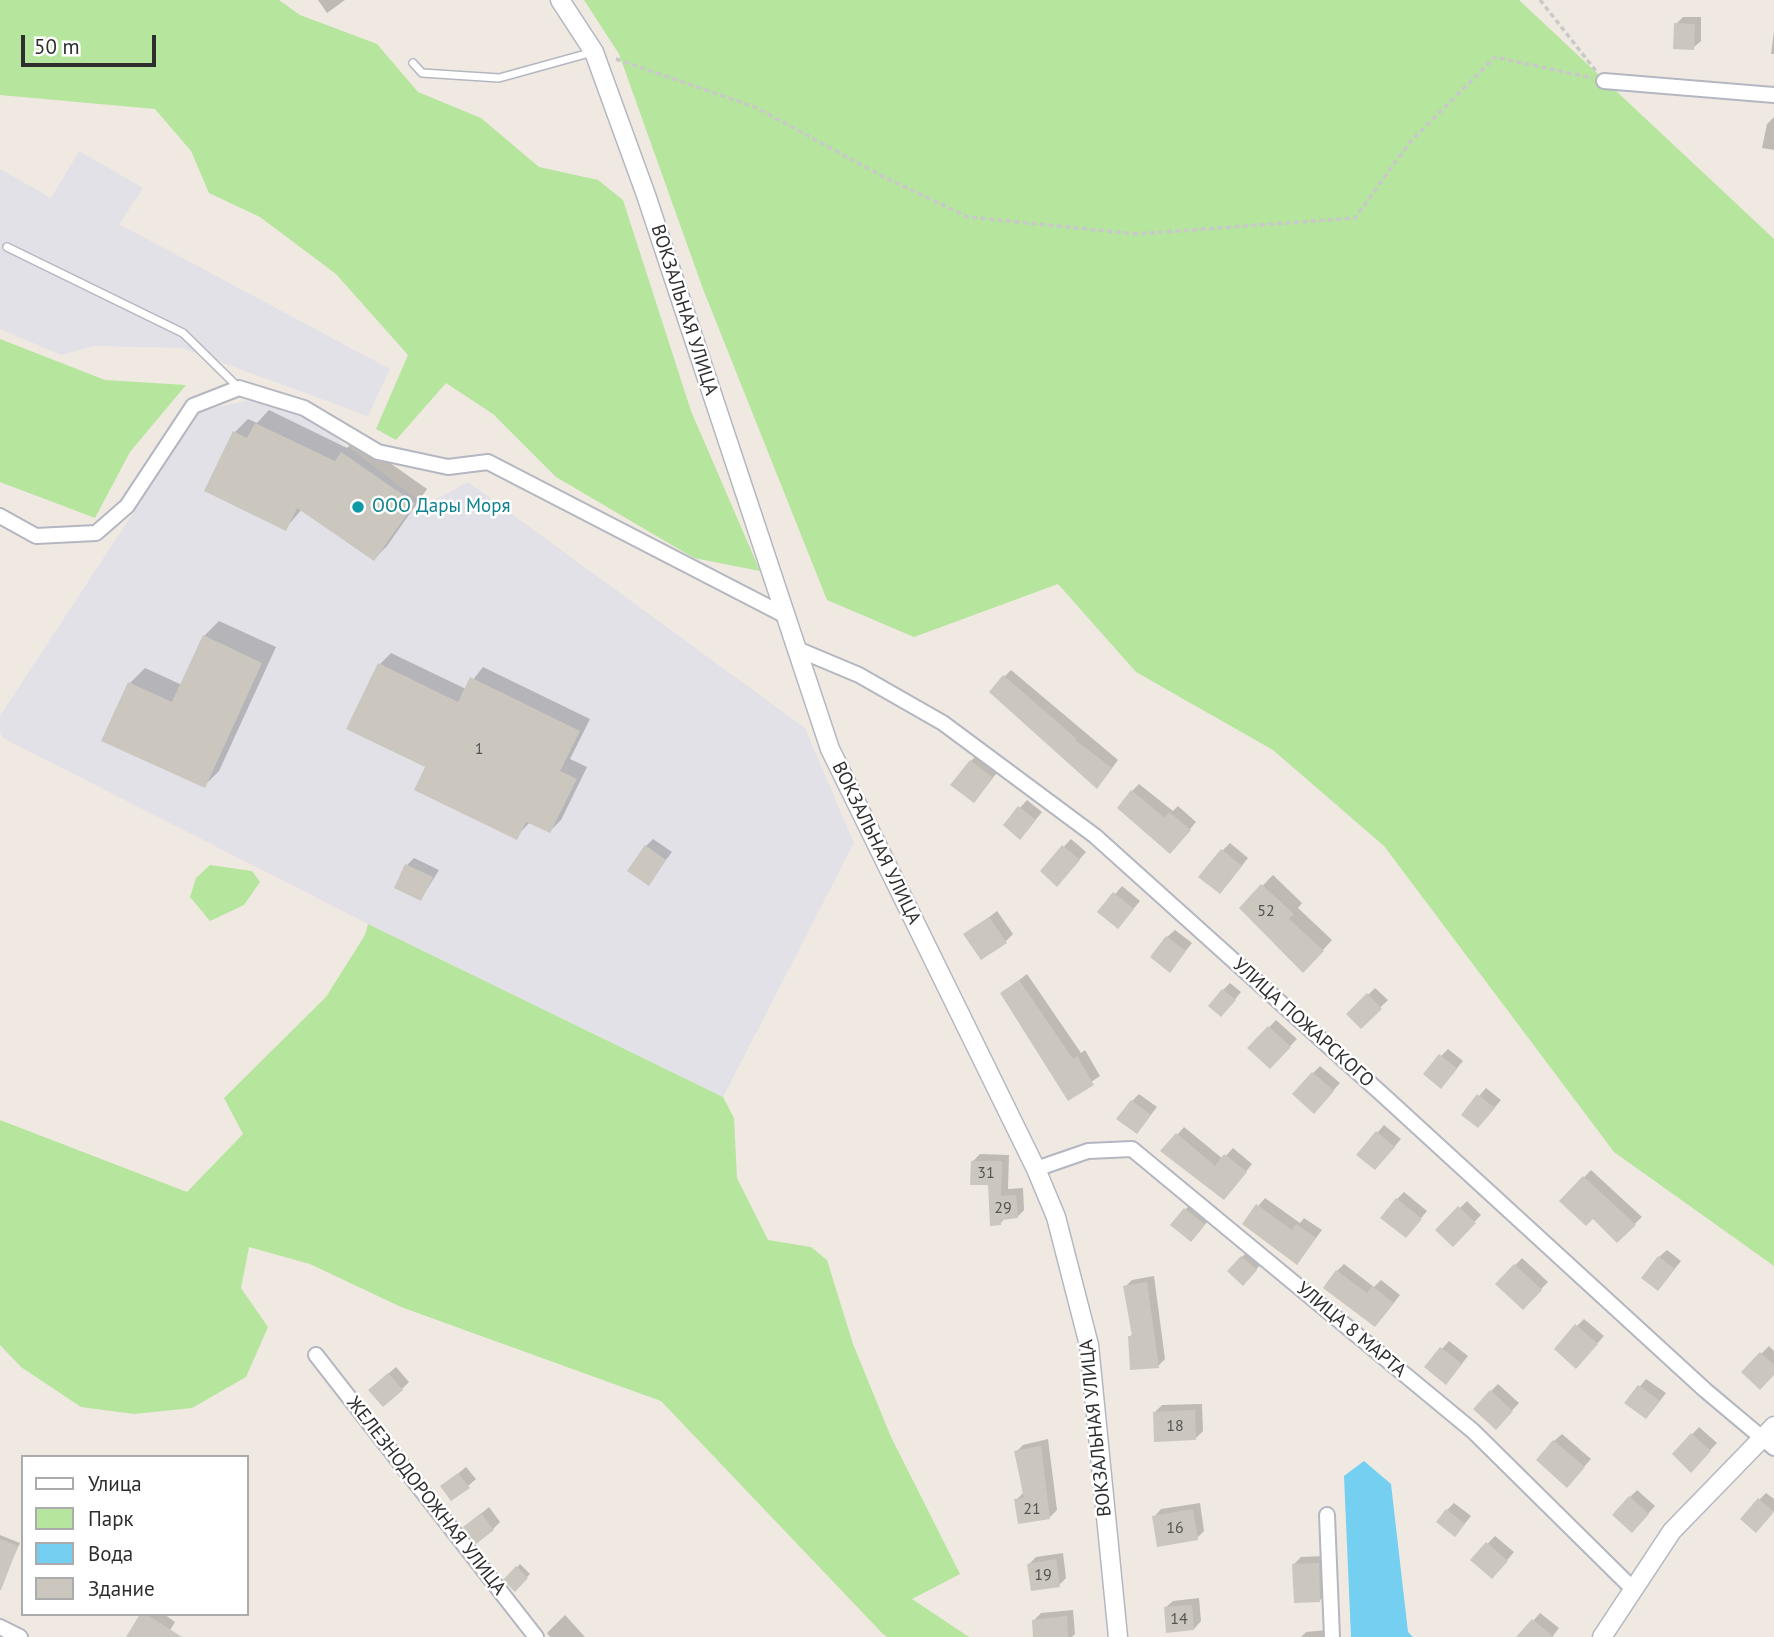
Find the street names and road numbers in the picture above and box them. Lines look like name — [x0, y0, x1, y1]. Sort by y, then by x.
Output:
street label: ВОКЗАЛЬНАЯ УЛИЦА — [646, 222, 722, 398]
street label: ВОКЗАЛЬНАЯ УЛИЦА — [827, 758, 925, 928]
street label: УЛИЦА ПОЖАРСКОГО — [1228, 954, 1378, 1092]
street label: УЛИЦА 8 МАРТА — [1291, 1277, 1411, 1383]
street label: ВОКЗАЛЬНАЯ УЛИЦА — [1075, 1338, 1117, 1518]
street label: ЖЕЛЕЗНОДОРОЖНАЯ УЛИЦА — [342, 1392, 510, 1600]

